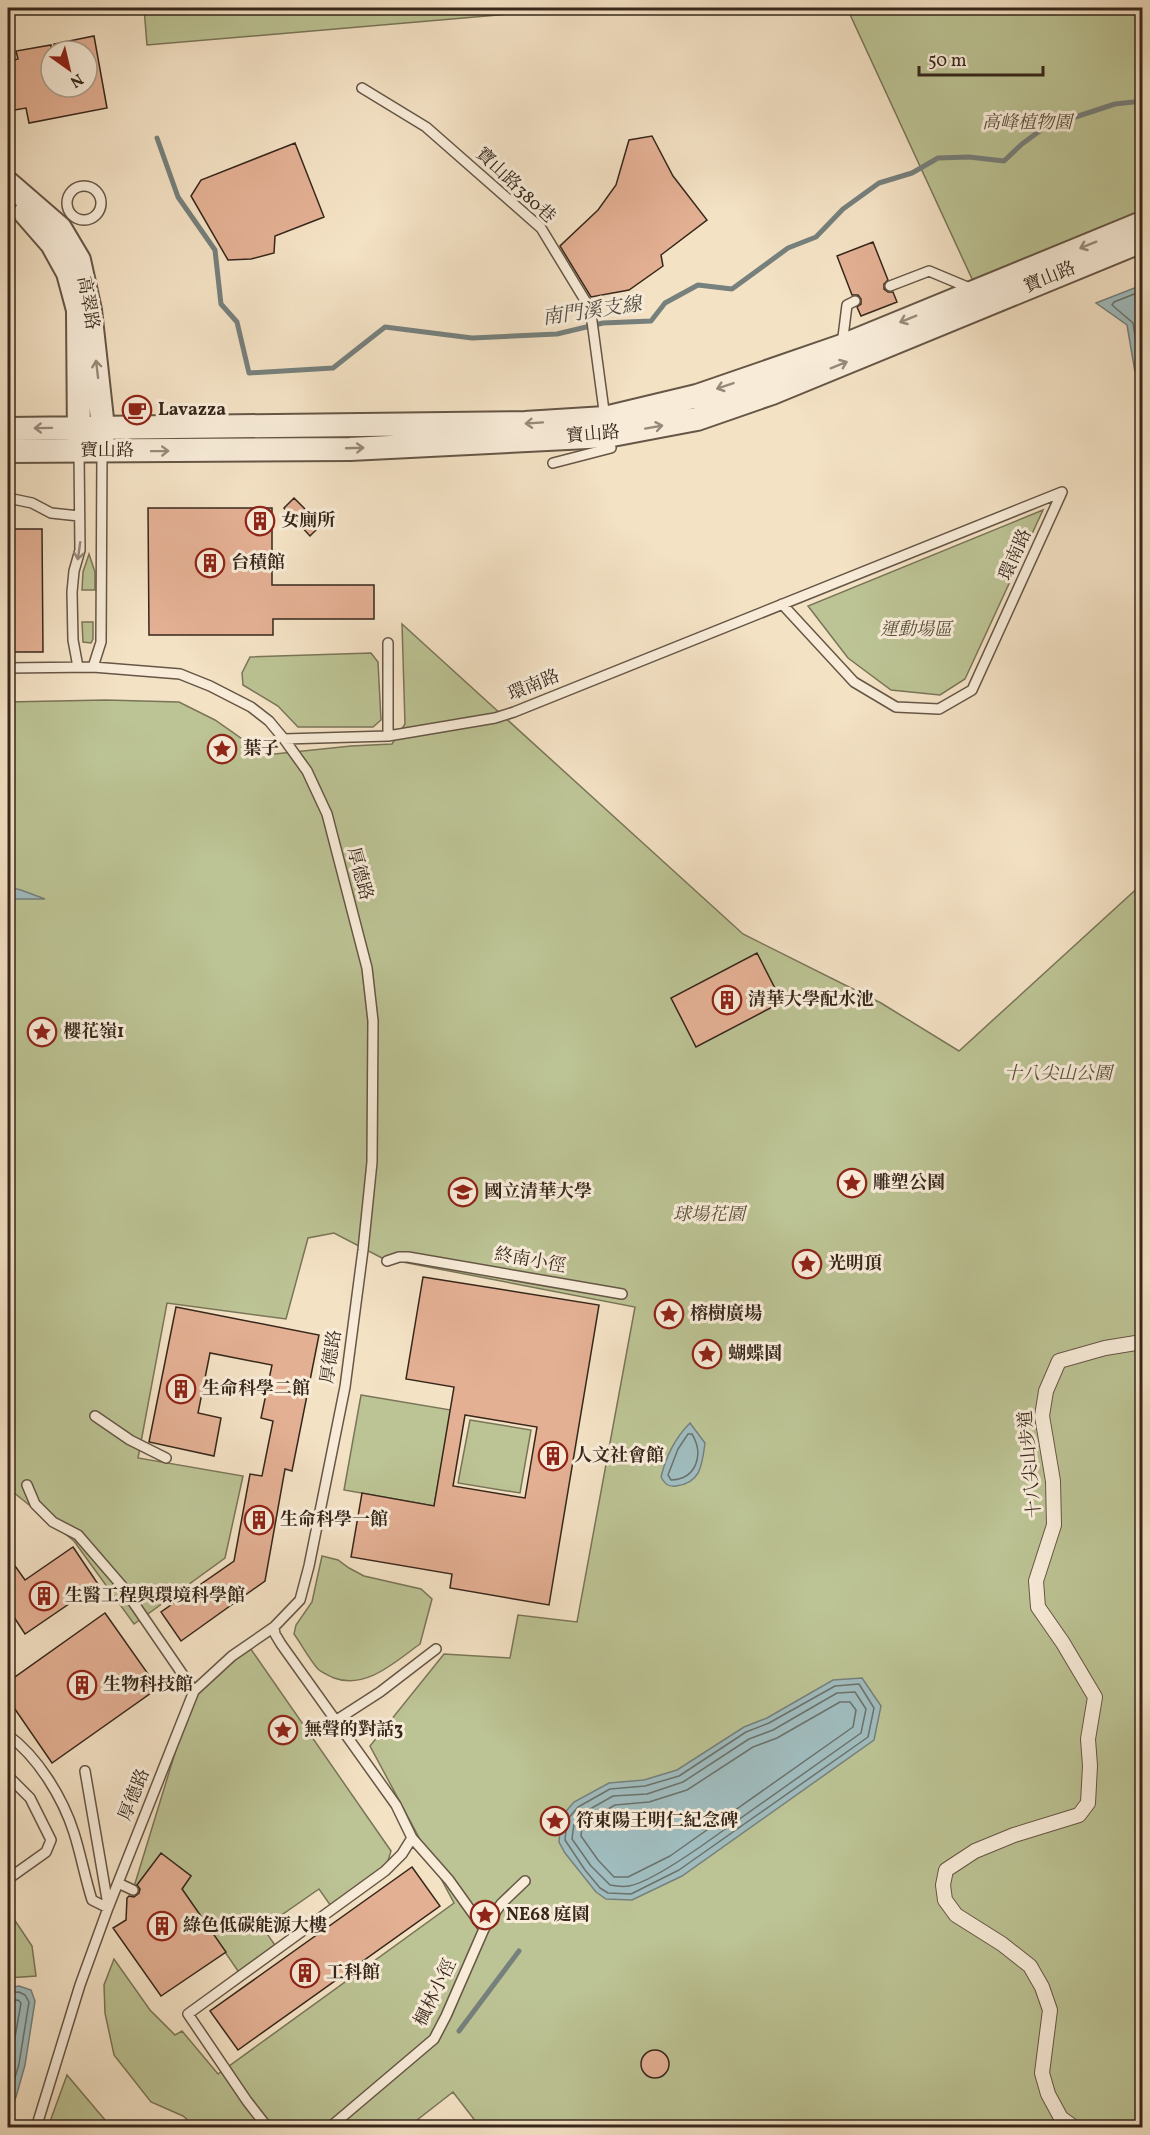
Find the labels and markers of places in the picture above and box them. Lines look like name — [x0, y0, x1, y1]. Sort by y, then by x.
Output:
cafe icon: Lavazza — [121, 394, 153, 426]
place label: Lavazza — [158, 398, 226, 423]
building icon: 女廁所 — [244, 505, 276, 537]
place label: 女廁所 — [281, 509, 336, 534]
building icon: 台積館 — [194, 547, 226, 579]
place label: 台積館 — [231, 551, 285, 576]
place icon: 葉子 — [206, 733, 238, 765]
place label: 葉子 — [243, 737, 279, 762]
building icon: 清華大學配水池 — [711, 984, 743, 1016]
place label: 清華大學配水池 — [748, 988, 874, 1013]
place icon: 櫻花嶺1 — [26, 1016, 58, 1048]
place label: 櫻花嶺1 — [63, 1020, 124, 1045]
place icon: 雕塑公園 — [836, 1167, 868, 1199]
place label: 雕塑公園 — [873, 1171, 945, 1196]
school or university icon: 國立清華大學 — [447, 1176, 479, 1208]
place label: 國立清華大學 — [484, 1180, 592, 1205]
place icon: 光明頂 — [791, 1248, 823, 1280]
place label: 光明頂 — [828, 1252, 882, 1277]
place icon: 榕樹廣場 — [653, 1298, 685, 1330]
place label: 榕樹廣場 — [690, 1302, 762, 1327]
place icon: 蝴蝶園 — [691, 1338, 723, 1370]
place label: 蝴蝶園 — [728, 1342, 782, 1367]
building icon: 生命科學二館 — [165, 1373, 197, 1405]
place label: 生命科學二館 — [202, 1377, 310, 1402]
building icon: 人文社會館 — [537, 1440, 569, 1472]
place label: 人文社會館 — [574, 1444, 664, 1469]
building icon: 生命科學一館 — [243, 1504, 275, 1536]
place label: 生命科學一館 — [280, 1508, 388, 1533]
building icon: 生醫工程與環境科學館 — [28, 1580, 60, 1612]
place label: 生醫工程與環境科學館 — [65, 1584, 245, 1609]
building icon: 生物科技館 — [66, 1669, 98, 1701]
place label: 生物科技館 — [103, 1673, 193, 1698]
place icon: 無聲的對話3 — [267, 1714, 299, 1746]
place label: 無聲的對話3 — [304, 1718, 403, 1743]
place icon: 符東陽王明仁紀念碑 — [539, 1805, 571, 1837]
place label: 符東陽王明仁紀念碑 — [576, 1809, 738, 1834]
place icon: NE68 庭園 — [469, 1899, 501, 1931]
place label: NE68 庭園 — [506, 1903, 590, 1928]
building icon: 綠色低碳能源大樓 — [146, 1910, 178, 1942]
place label: 綠色低碳能源大樓 — [183, 1914, 327, 1939]
building icon: 工科館 — [289, 1957, 321, 1989]
place label: 工科館 — [326, 1961, 380, 1986]

